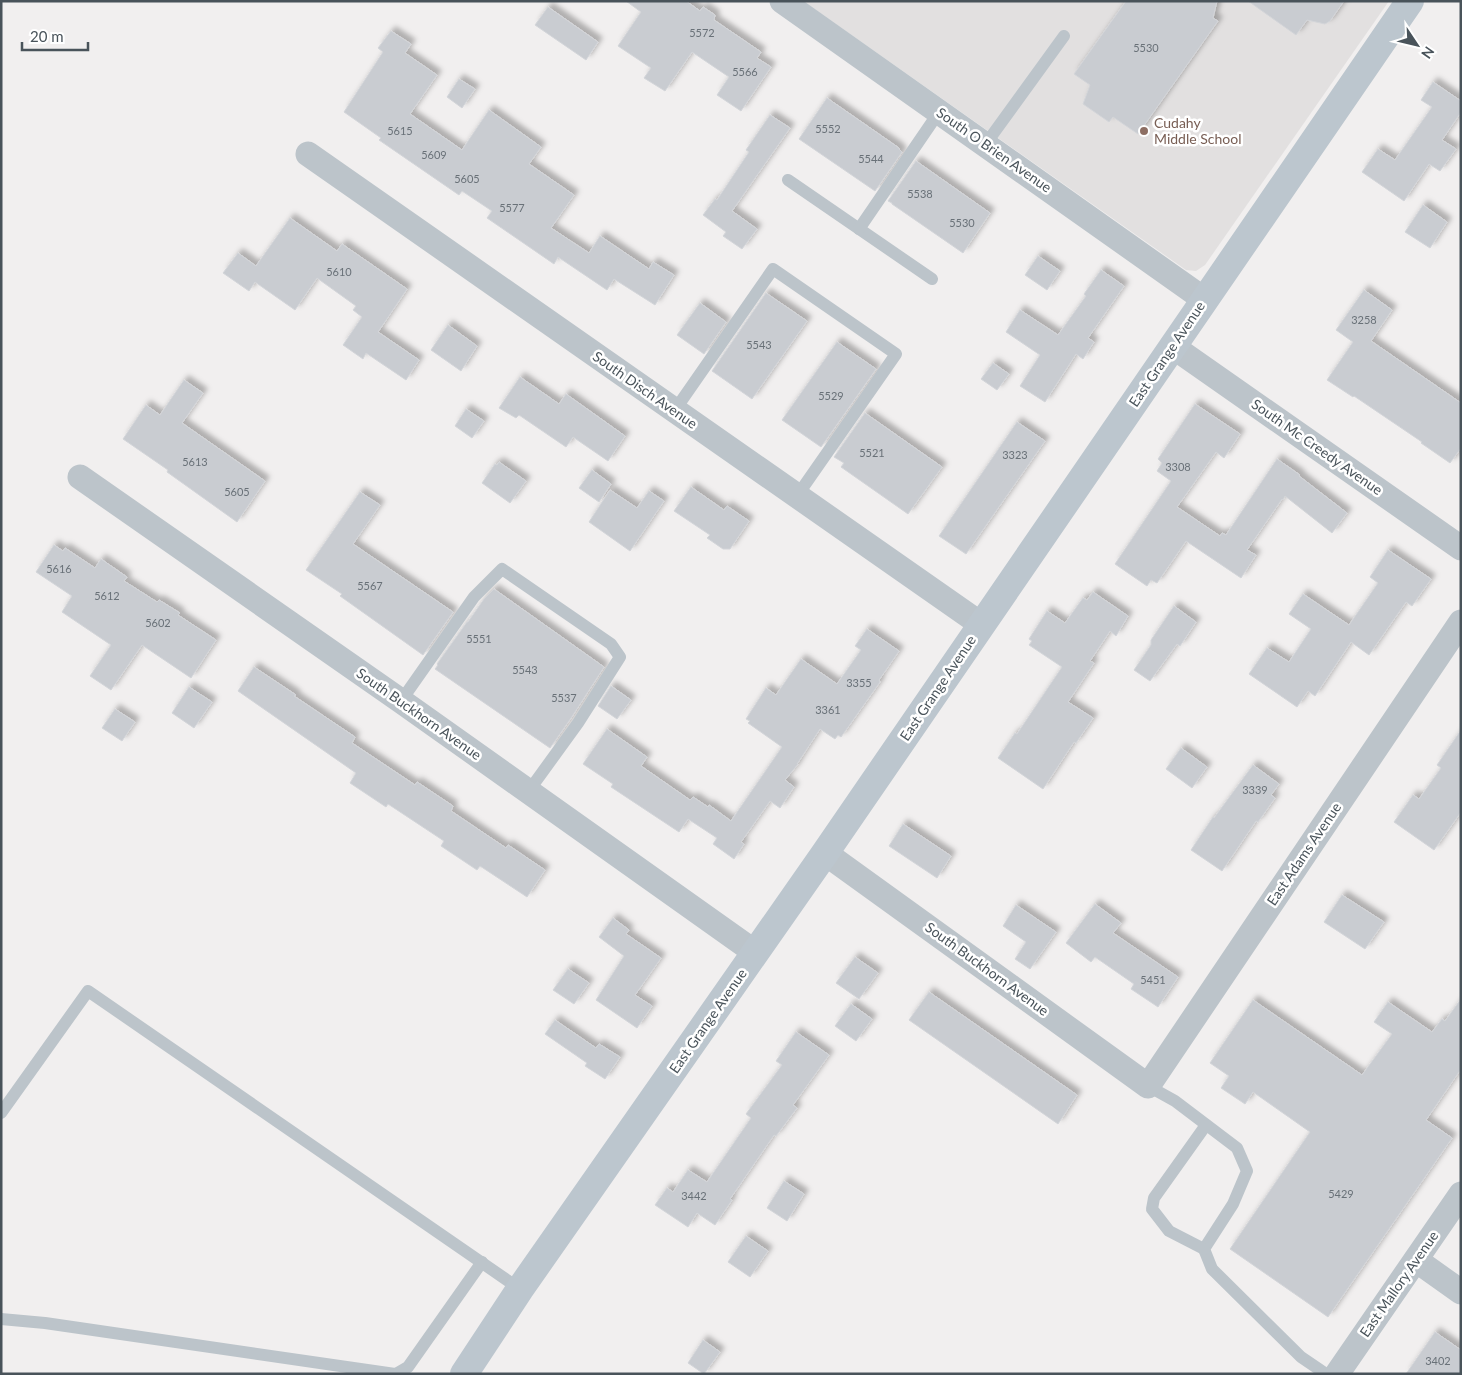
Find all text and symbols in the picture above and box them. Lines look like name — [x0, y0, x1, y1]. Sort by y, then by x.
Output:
scale bar — [22, 20, 89, 52]
north arrow — [1392, 20, 1442, 70]
house number: 5572 — [689, 26, 715, 39]
text: 20 m — [30, 27, 64, 45]
house number: 5530 — [1133, 41, 1159, 54]
text: N — [1418, 43, 1438, 62]
house number: 5566 — [732, 65, 758, 78]
street label: South O Brien Avenue — [933, 103, 1055, 196]
place label: Cudahy Middle School — [1154, 114, 1241, 147]
house number: 5552 — [815, 122, 841, 135]
house number: 5615 — [387, 124, 413, 137]
marker: Cudahy Middle School — [1138, 125, 1150, 137]
house number: 5609 — [421, 148, 447, 161]
house number: 5544 — [858, 152, 884, 165]
house number: 5605 — [454, 172, 480, 185]
house number: 5538 — [907, 187, 933, 200]
house number: 5577 — [499, 201, 525, 214]
house number: 5530 — [949, 216, 975, 229]
house number: 5610 — [326, 265, 352, 278]
street label: East Grange Avenue — [1125, 298, 1208, 410]
house number: 3258 — [1351, 313, 1377, 326]
house number: 5543 — [746, 338, 772, 351]
street label: South Disch Avenue — [590, 347, 701, 432]
house number: 5529 — [818, 389, 844, 402]
street label: South Mc Creedy Avenue — [1249, 395, 1386, 498]
house number: 5521 — [859, 446, 885, 459]
house number: 3323 — [1002, 448, 1028, 461]
house number: 5613 — [182, 455, 208, 468]
house number: 3308 — [1165, 460, 1191, 473]
house number: 5605 — [224, 485, 250, 498]
house number: 5616 — [46, 562, 72, 575]
house number: 5567 — [357, 579, 383, 592]
house number: 5612 — [94, 589, 120, 602]
house number: 5602 — [145, 616, 171, 629]
house number: 5551 — [466, 632, 492, 645]
street label: East Grange Avenue — [896, 632, 979, 744]
house number: 5543 — [512, 663, 538, 676]
street label: South Buckhorn Avenue — [354, 664, 485, 763]
house number: 3355 — [846, 676, 872, 689]
house number: 5537 — [551, 691, 577, 704]
house number: 3361 — [815, 703, 841, 716]
house number: 3339 — [1242, 783, 1268, 796]
street label: East Adams Avenue — [1263, 799, 1344, 908]
street label: South Buckhorn Avenue — [922, 918, 1052, 1019]
street label: East Grange Avenue — [665, 965, 750, 1076]
house number: 5451 — [1140, 973, 1166, 986]
house number: 5429 — [1328, 1187, 1354, 1200]
house number: 3442 — [681, 1189, 707, 1202]
street label: East Mallory Avenue — [1356, 1227, 1442, 1340]
house number: 3402 — [1425, 1354, 1451, 1367]

